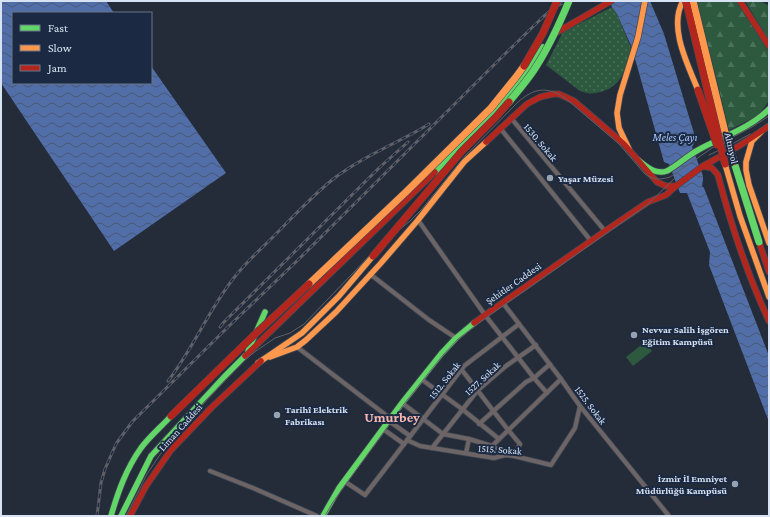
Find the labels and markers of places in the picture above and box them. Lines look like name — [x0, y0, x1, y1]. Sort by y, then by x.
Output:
marker: Yaşar Müzesi — [545, 173, 555, 183]
place label: Yaşar Müzesi — [558, 173, 613, 184]
place label: Nevvar Salih İşgören Eğitim Kampüsü — [642, 324, 729, 347]
marker: Nevvar Salih İşgören Eğitim Kampüsü — [629, 330, 639, 340]
place label: Tarihî Elektrik Fabrikası — [285, 404, 348, 427]
marker: Tarihî Elektrik Fabrikası — [272, 410, 282, 420]
place label: İzmir İl Emniyet Müdürlüğü Kampüsü — [636, 473, 727, 496]
marker: İzmir İl Emniyet Müdürlüğü Kampüsü — [730, 479, 740, 489]

